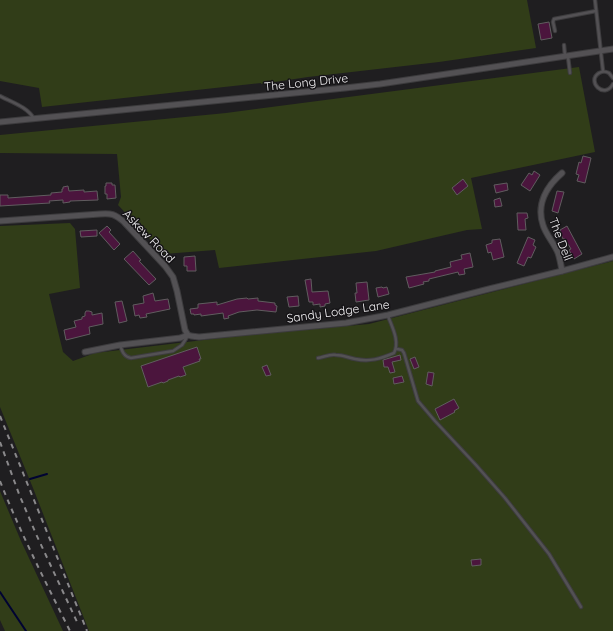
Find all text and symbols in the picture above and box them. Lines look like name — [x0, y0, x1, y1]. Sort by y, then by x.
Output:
street label: The Long Drive — [263, 70, 349, 94]
street label: Askew Road — [120, 206, 178, 266]
street label: The Dell — [546, 215, 576, 263]
street label: Sandy Lodge Lane — [286, 296, 391, 326]

